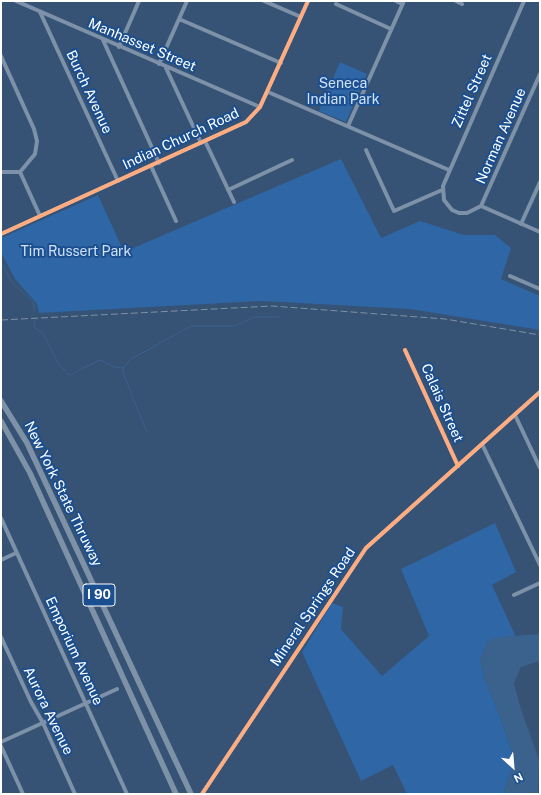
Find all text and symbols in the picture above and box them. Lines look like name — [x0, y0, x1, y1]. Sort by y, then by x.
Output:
street label: Manhasset Street — [86, 15, 198, 75]
street label: Burch Avenue — [62, 48, 116, 136]
street label: Zittel Street — [448, 52, 496, 130]
park label: Seneca Indian Park — [306, 76, 380, 108]
street label: Norman Avenue — [472, 85, 530, 187]
street label: Indian Church Road — [120, 105, 242, 173]
park label: Tim Russert Park — [21, 244, 131, 260]
street label: Calais Street — [417, 361, 467, 445]
street label: New York State Thruway — [21, 419, 105, 569]
street label: Mineral Springs Road — [267, 544, 359, 670]
road number: I 90 — [83, 584, 115, 606]
street label: Emporium Avenue — [42, 594, 106, 708]
street label: Aurora Avenue — [19, 664, 77, 758]
north arrow — [493, 747, 533, 787]
text: N — [512, 771, 525, 785]

